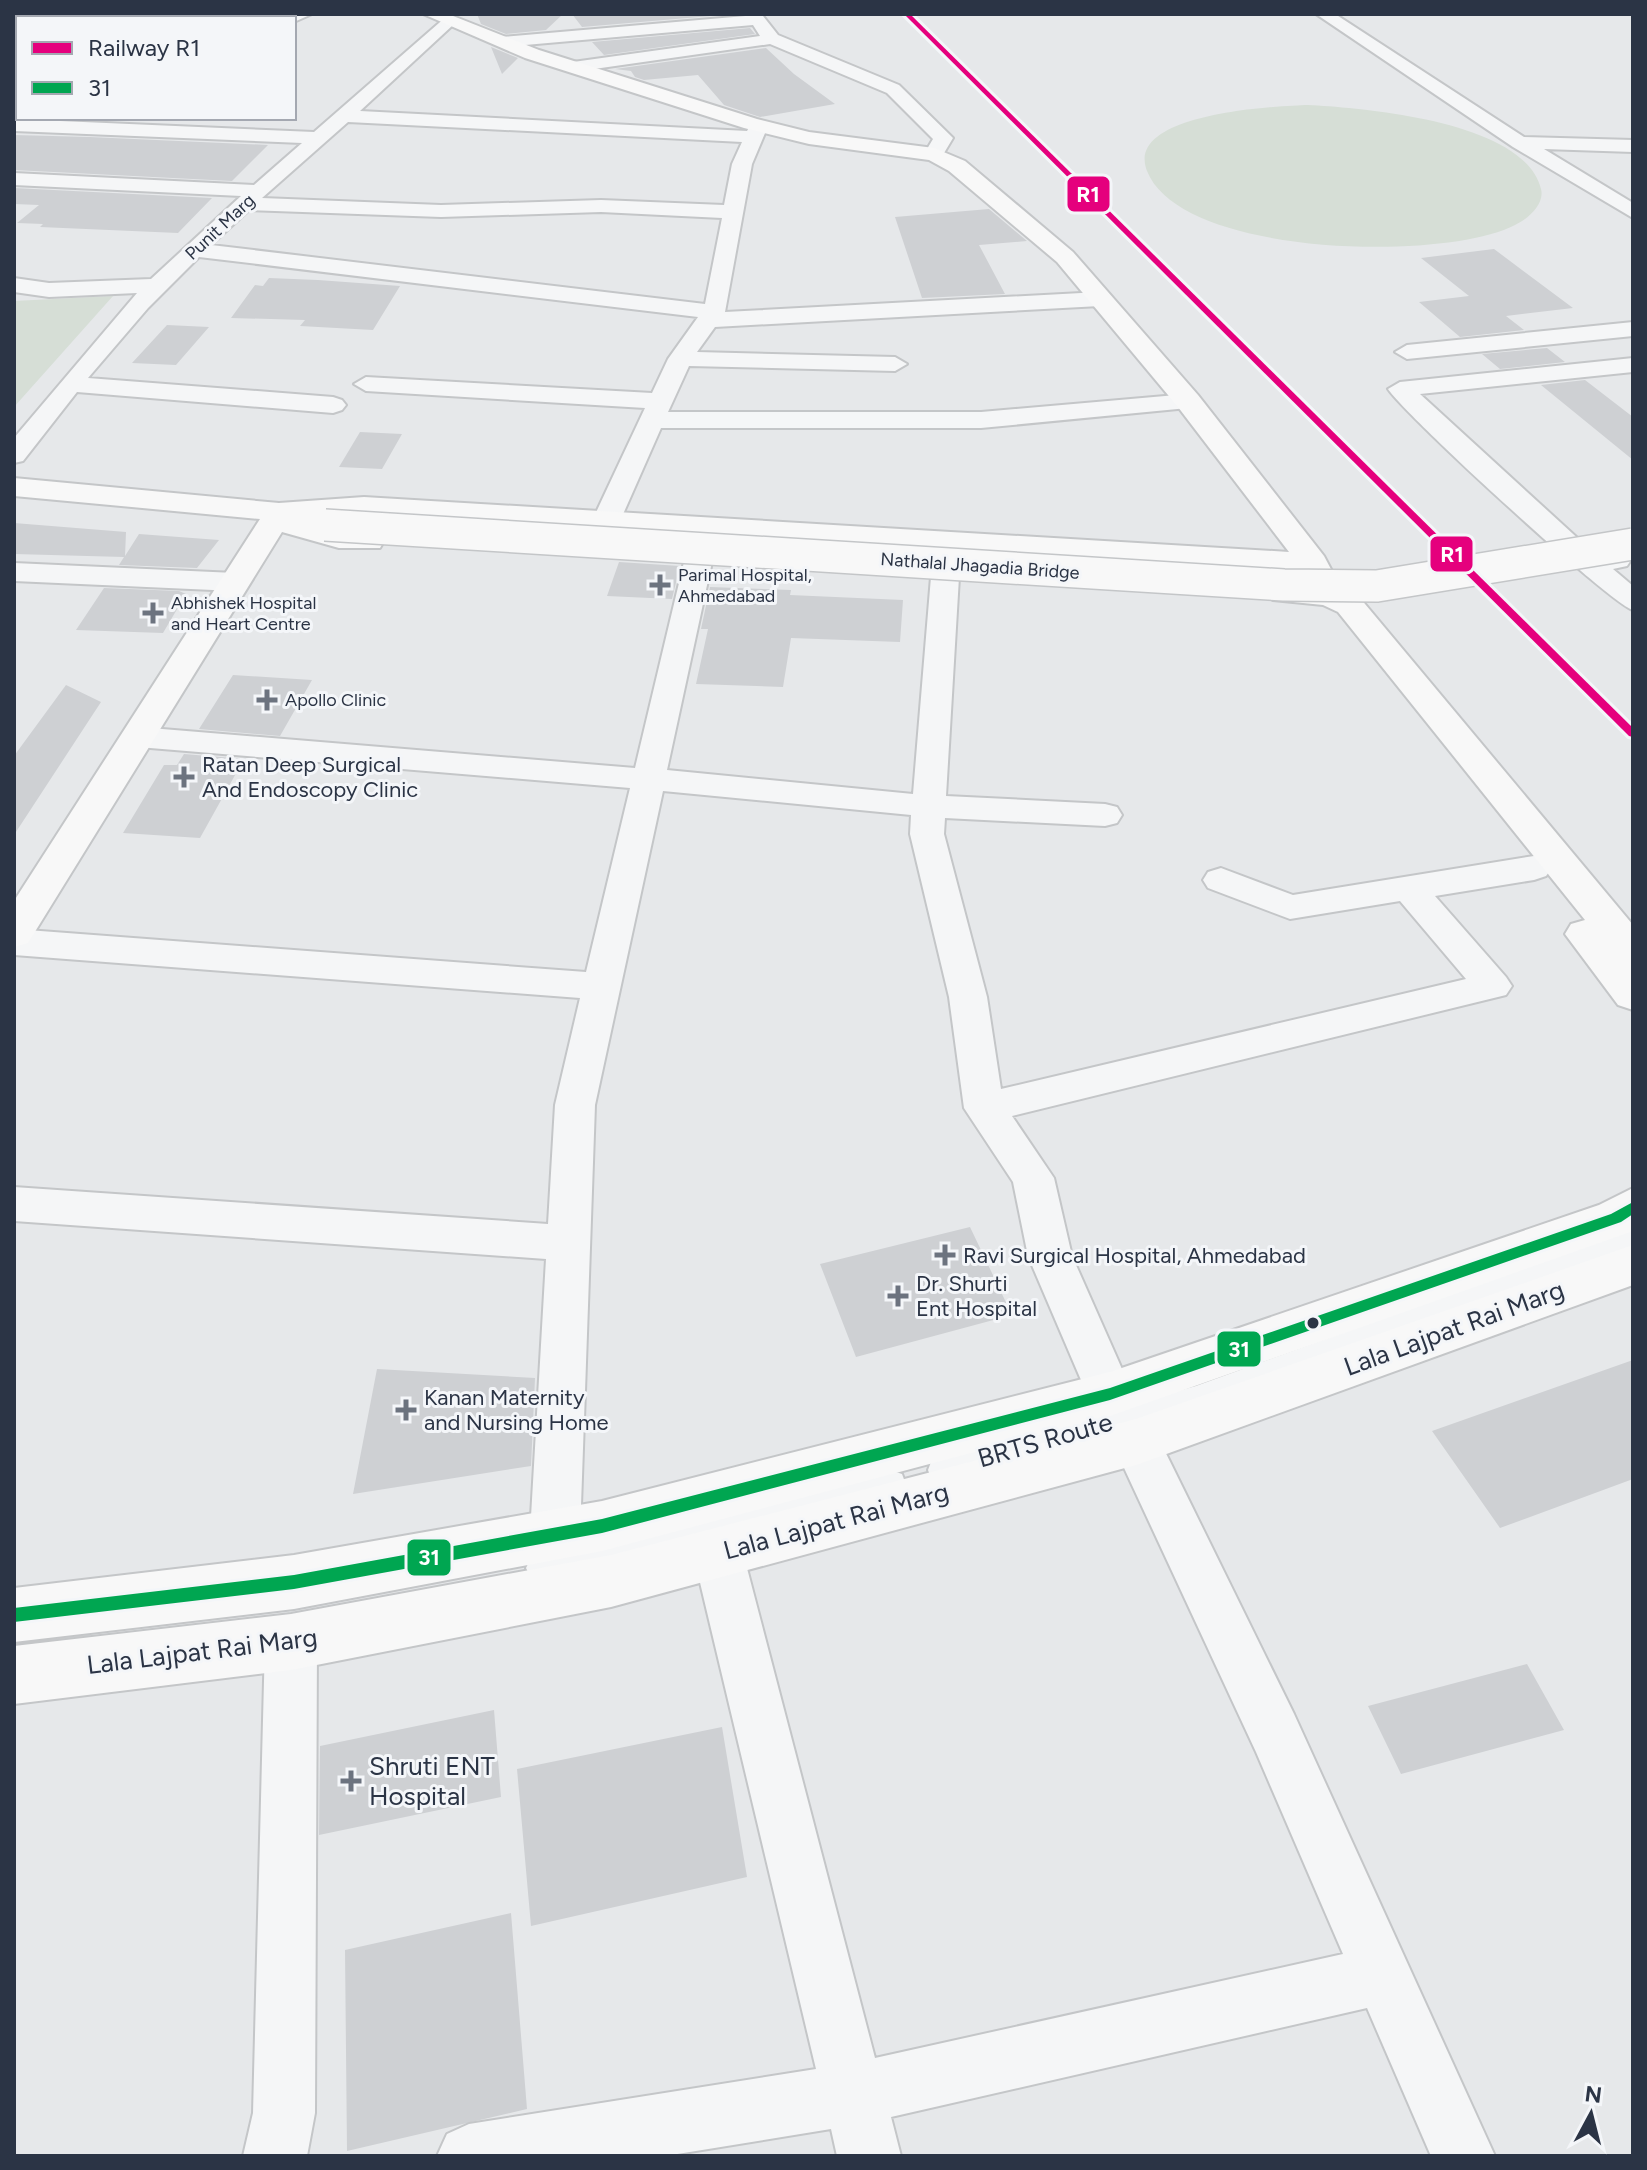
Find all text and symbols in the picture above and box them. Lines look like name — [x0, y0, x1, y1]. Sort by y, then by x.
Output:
legend — [16, 16, 296, 120]
text: Railway R1 — [88, 33, 200, 62]
text: 31 — [88, 73, 111, 102]
line badge: R1 — [1066, 175, 1111, 213]
text: R1 — [1076, 181, 1100, 208]
street label: Punit Marg — [181, 189, 259, 265]
line badge: R1 — [1429, 535, 1474, 573]
text: R1 — [1440, 541, 1464, 568]
street label: Nathalal Jhagadia Bridge — [880, 548, 1080, 584]
place label: Parimal Hospital, Ahmedabad — [678, 564, 812, 607]
marker: Parimal Hospital, Ahmedabad — [649, 574, 671, 596]
place label: Abhishek Hospital and Heart Centre — [171, 592, 316, 635]
marker: Abhishek Hospital and Heart Centre — [142, 602, 164, 624]
marker: Apollo Clinic — [256, 689, 278, 711]
place label: Apollo Clinic — [285, 689, 386, 711]
place label: Ratan Deep Surgical And Endoscopy Clinic — [202, 751, 418, 803]
marker: Ratan Deep Surgical And Endoscopy Clinic — [173, 766, 195, 788]
place label: Ravi Surgical Hospital, Ahmedabad — [963, 1242, 1306, 1269]
marker: Ravi Surgical Hospital, Ahmedabad — [934, 1244, 956, 1266]
place label: Dr. Shurti Ent Hospital — [916, 1270, 1037, 1322]
street label: Lala Lajpat Rai Marg — [1339, 1273, 1569, 1383]
marker: Dr. Shurti Ent Hospital — [887, 1285, 909, 1307]
unlabelled marker — [1305, 1315, 1321, 1331]
line badge: 31 — [1216, 1330, 1262, 1368]
text: 31 — [1228, 1336, 1250, 1363]
place label: Kanan Maternity and Nursing Home — [424, 1384, 609, 1436]
marker: Kanan Maternity and Nursing Home — [395, 1399, 417, 1421]
street label: BRTS Route — [974, 1406, 1116, 1474]
street label: Lala Lajpat Rai Marg — [720, 1476, 952, 1566]
line badge: 31 — [406, 1538, 452, 1577]
text: 31 — [418, 1544, 440, 1571]
street label: Lala Lajpat Rai Marg — [85, 1621, 319, 1681]
place label: Shruti ENT Hospital — [369, 1750, 496, 1812]
marker: Shruti ENT Hospital — [340, 1770, 362, 1792]
north arrow — [1551, 2074, 1631, 2154]
text: N — [1583, 2080, 1603, 2109]

